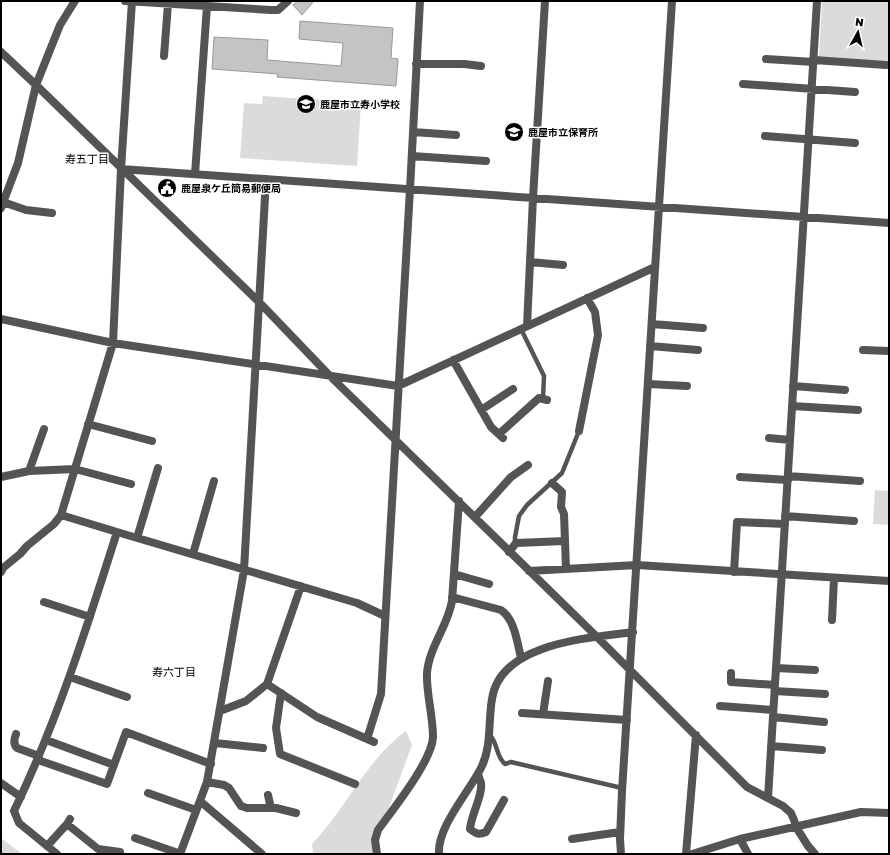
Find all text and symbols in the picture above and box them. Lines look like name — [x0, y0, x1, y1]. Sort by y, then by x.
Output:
north arrow — [838, 12, 878, 52]
text: N — [854, 15, 865, 29]
school or university icon: 鹿屋市立寿小学校 — [295, 93, 317, 115]
place label: 鹿屋市立寿小学校 — [320, 98, 400, 110]
school or university icon: 鹿屋市立保育所 — [503, 121, 525, 143]
place label: 鹿屋市立保育所 — [528, 126, 598, 138]
district label: 寿五丁目 — [65, 152, 109, 165]
public building icon: 鹿屋泉ケ丘簡易郵便局 — [156, 177, 178, 199]
place label: 鹿屋泉ケ丘簡易郵便局 — [181, 182, 281, 194]
district label: 寿六丁目 — [152, 665, 196, 678]

